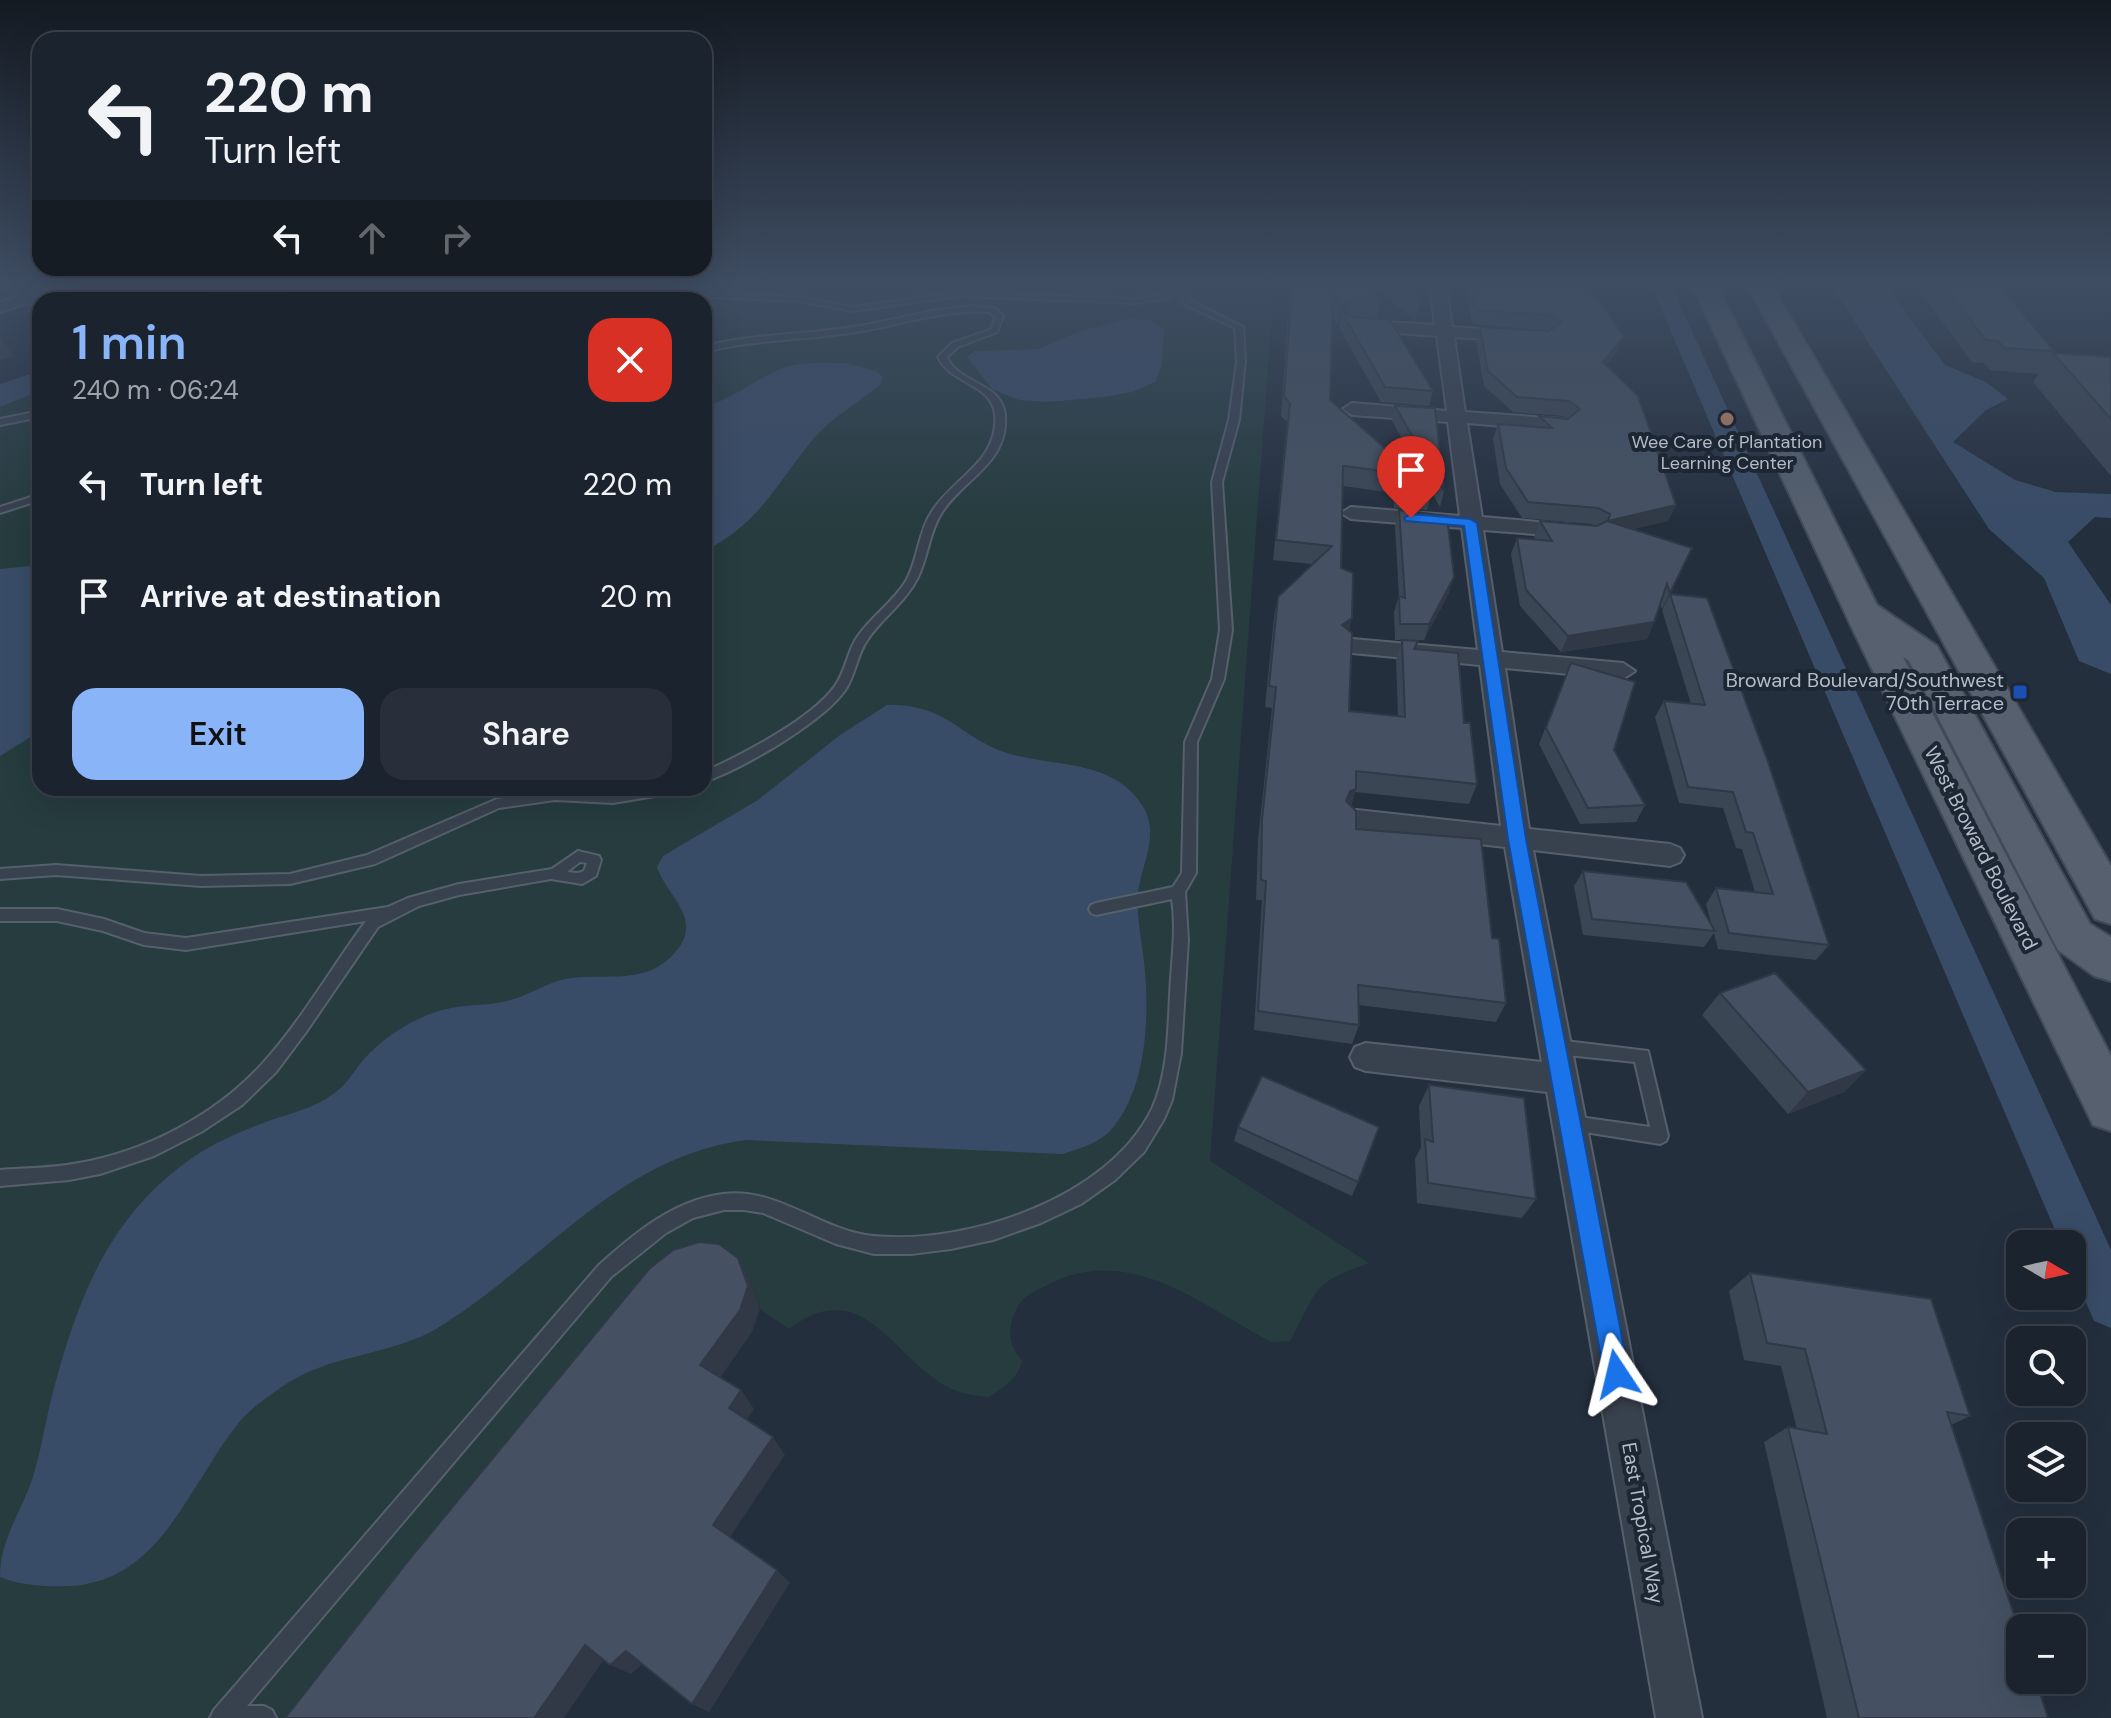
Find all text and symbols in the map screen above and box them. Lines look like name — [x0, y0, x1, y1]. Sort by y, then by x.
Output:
text: 220 m — [204, 56, 374, 129]
icon: left — [72, 64, 176, 168]
text: Turn left — [204, 127, 341, 174]
icon: left — [266, 216, 310, 260]
icon: ahead — [350, 216, 394, 260]
icon: right — [434, 216, 478, 260]
text: 1 min — [72, 311, 187, 374]
button: close — [588, 318, 672, 402]
text: 240 m · 06:24 — [72, 373, 239, 407]
marker: Wee Care of Plantation Learning Center — [1718, 410, 1736, 428]
place label: Wee Care of Plantation Learning Center — [1632, 430, 1822, 475]
pin — [1377, 436, 1445, 518]
icon: arrive — [1389, 448, 1433, 492]
icon: left — [72, 462, 116, 506]
text: Turn left — [140, 465, 263, 504]
text: 220 m — [583, 465, 672, 504]
icon: arrive — [72, 574, 116, 618]
text: Arrive at destination — [140, 577, 441, 616]
text: 20 m — [600, 577, 672, 616]
place label: Broward Boulevard/Southwest 70th Terrace — [1726, 667, 2004, 716]
marker: Broward Boulevard/Southwest 70th Terrace — [2011, 683, 2029, 701]
button: Exit — [72, 688, 364, 780]
button: Share — [380, 688, 672, 780]
street label: West Broward Boulevard — [1918, 742, 2044, 954]
north arrow — [2006, 1230, 2086, 1310]
map controls — [2006, 1230, 2086, 1694]
button: search — [2006, 1326, 2086, 1406]
position arrow — [1575, 1332, 1659, 1416]
button: layers — [2006, 1422, 2086, 1502]
street label: East Tropical Way — [1616, 1440, 1670, 1606]
button: + — [2006, 1518, 2086, 1598]
button: − — [2006, 1614, 2086, 1694]

